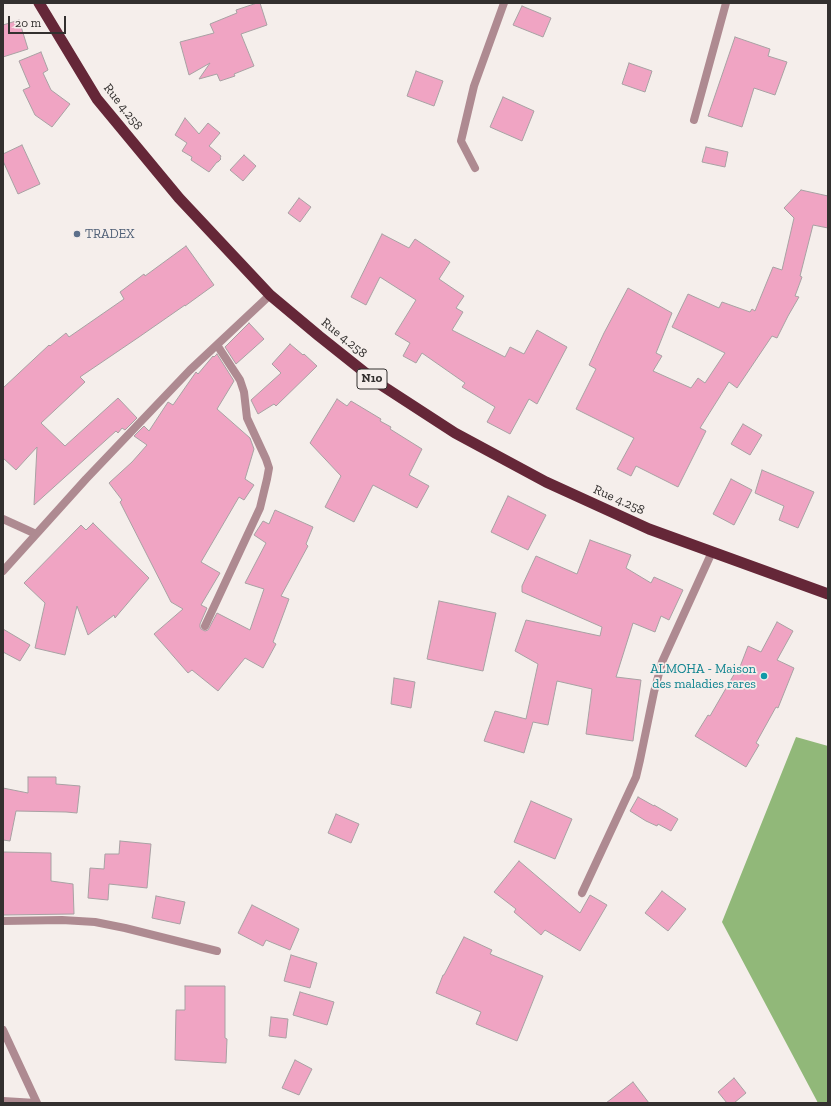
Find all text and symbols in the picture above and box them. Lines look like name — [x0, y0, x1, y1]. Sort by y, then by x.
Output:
scale bar — [10, 8, 68, 34]
text: 20 m — [15, 16, 41, 30]
street label: Rue 4.258 — [100, 81, 146, 133]
place label: TRADEX — [85, 226, 134, 242]
marker: TRADEX — [72, 229, 82, 239]
street label: Rue 4.258 — [318, 315, 370, 361]
road number: N10 — [357, 369, 387, 389]
street label: Rue 4.258 — [591, 482, 647, 518]
place label: ALMOHA - Maison des maladies rares — [650, 661, 756, 692]
marker: ALMOHA - Maison des maladies rares — [759, 671, 769, 681]

